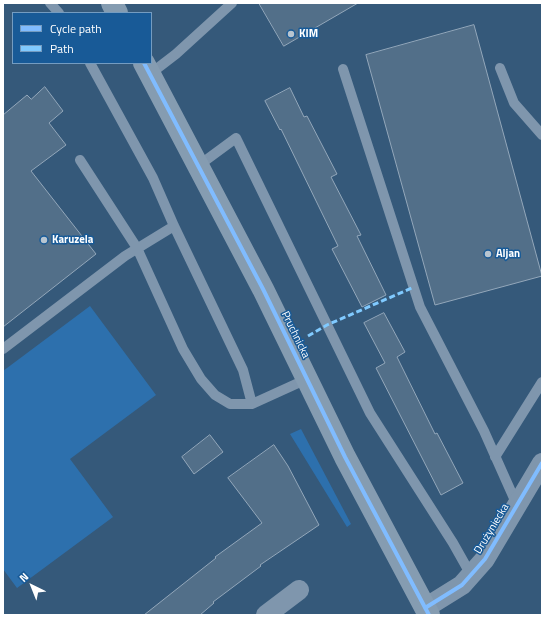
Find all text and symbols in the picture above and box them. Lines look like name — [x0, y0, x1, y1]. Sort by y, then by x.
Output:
legend — [12, 12, 152, 64]
text: Cycle path — [50, 19, 102, 38]
place label: KIM — [299, 27, 318, 41]
marker: KIM — [286, 29, 296, 39]
text: Path — [50, 39, 74, 58]
place label: Karuzela — [52, 233, 93, 247]
marker: Karuzela — [39, 235, 49, 245]
place label: Aljan — [496, 247, 520, 261]
marker: Aljan — [483, 249, 493, 259]
street label: Pruchnicka — [278, 309, 312, 361]
street label: Drużyniecka — [472, 501, 512, 557]
north arrow — [12, 566, 52, 606]
text: N — [16, 569, 32, 586]

